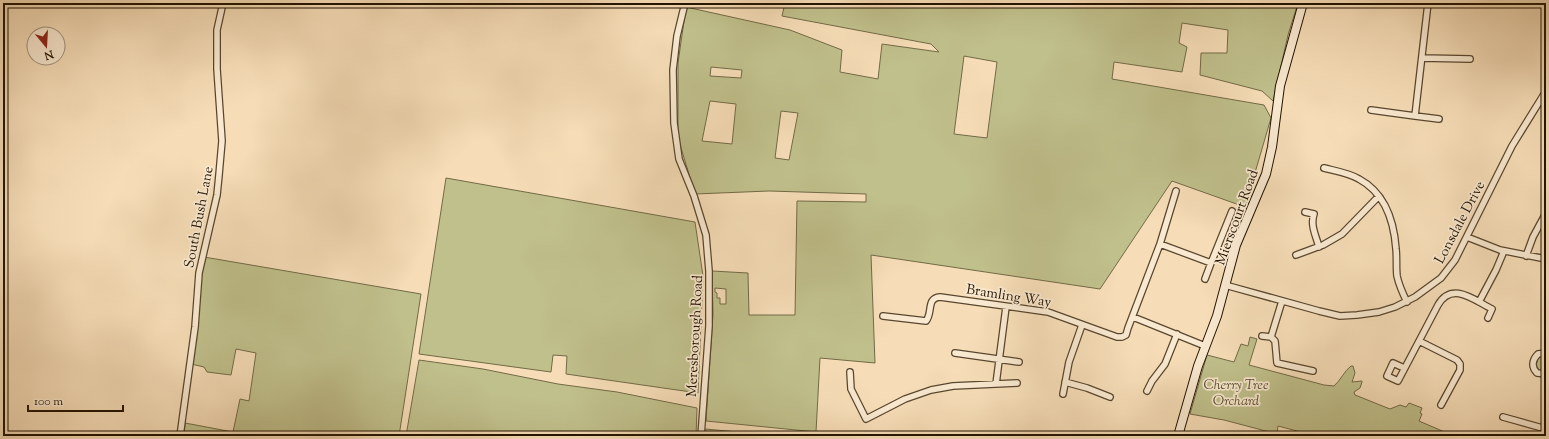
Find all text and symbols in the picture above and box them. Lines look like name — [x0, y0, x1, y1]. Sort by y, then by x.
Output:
north arrow — [26, 26, 66, 66]
text: N — [42, 45, 56, 64]
street label: South Bush Lane — [180, 165, 220, 270]
street label: Mierscourt Road — [1211, 167, 1265, 268]
street label: Lonsdale Drive — [1431, 178, 1491, 268]
street label: Meresborough Road — [683, 275, 709, 398]
street label: Bramling Way — [965, 280, 1053, 314]
park label: Cherry Tree Orchard — [1203, 376, 1269, 412]
scale bar — [28, 387, 123, 413]
text: 100 m — [34, 393, 63, 411]

